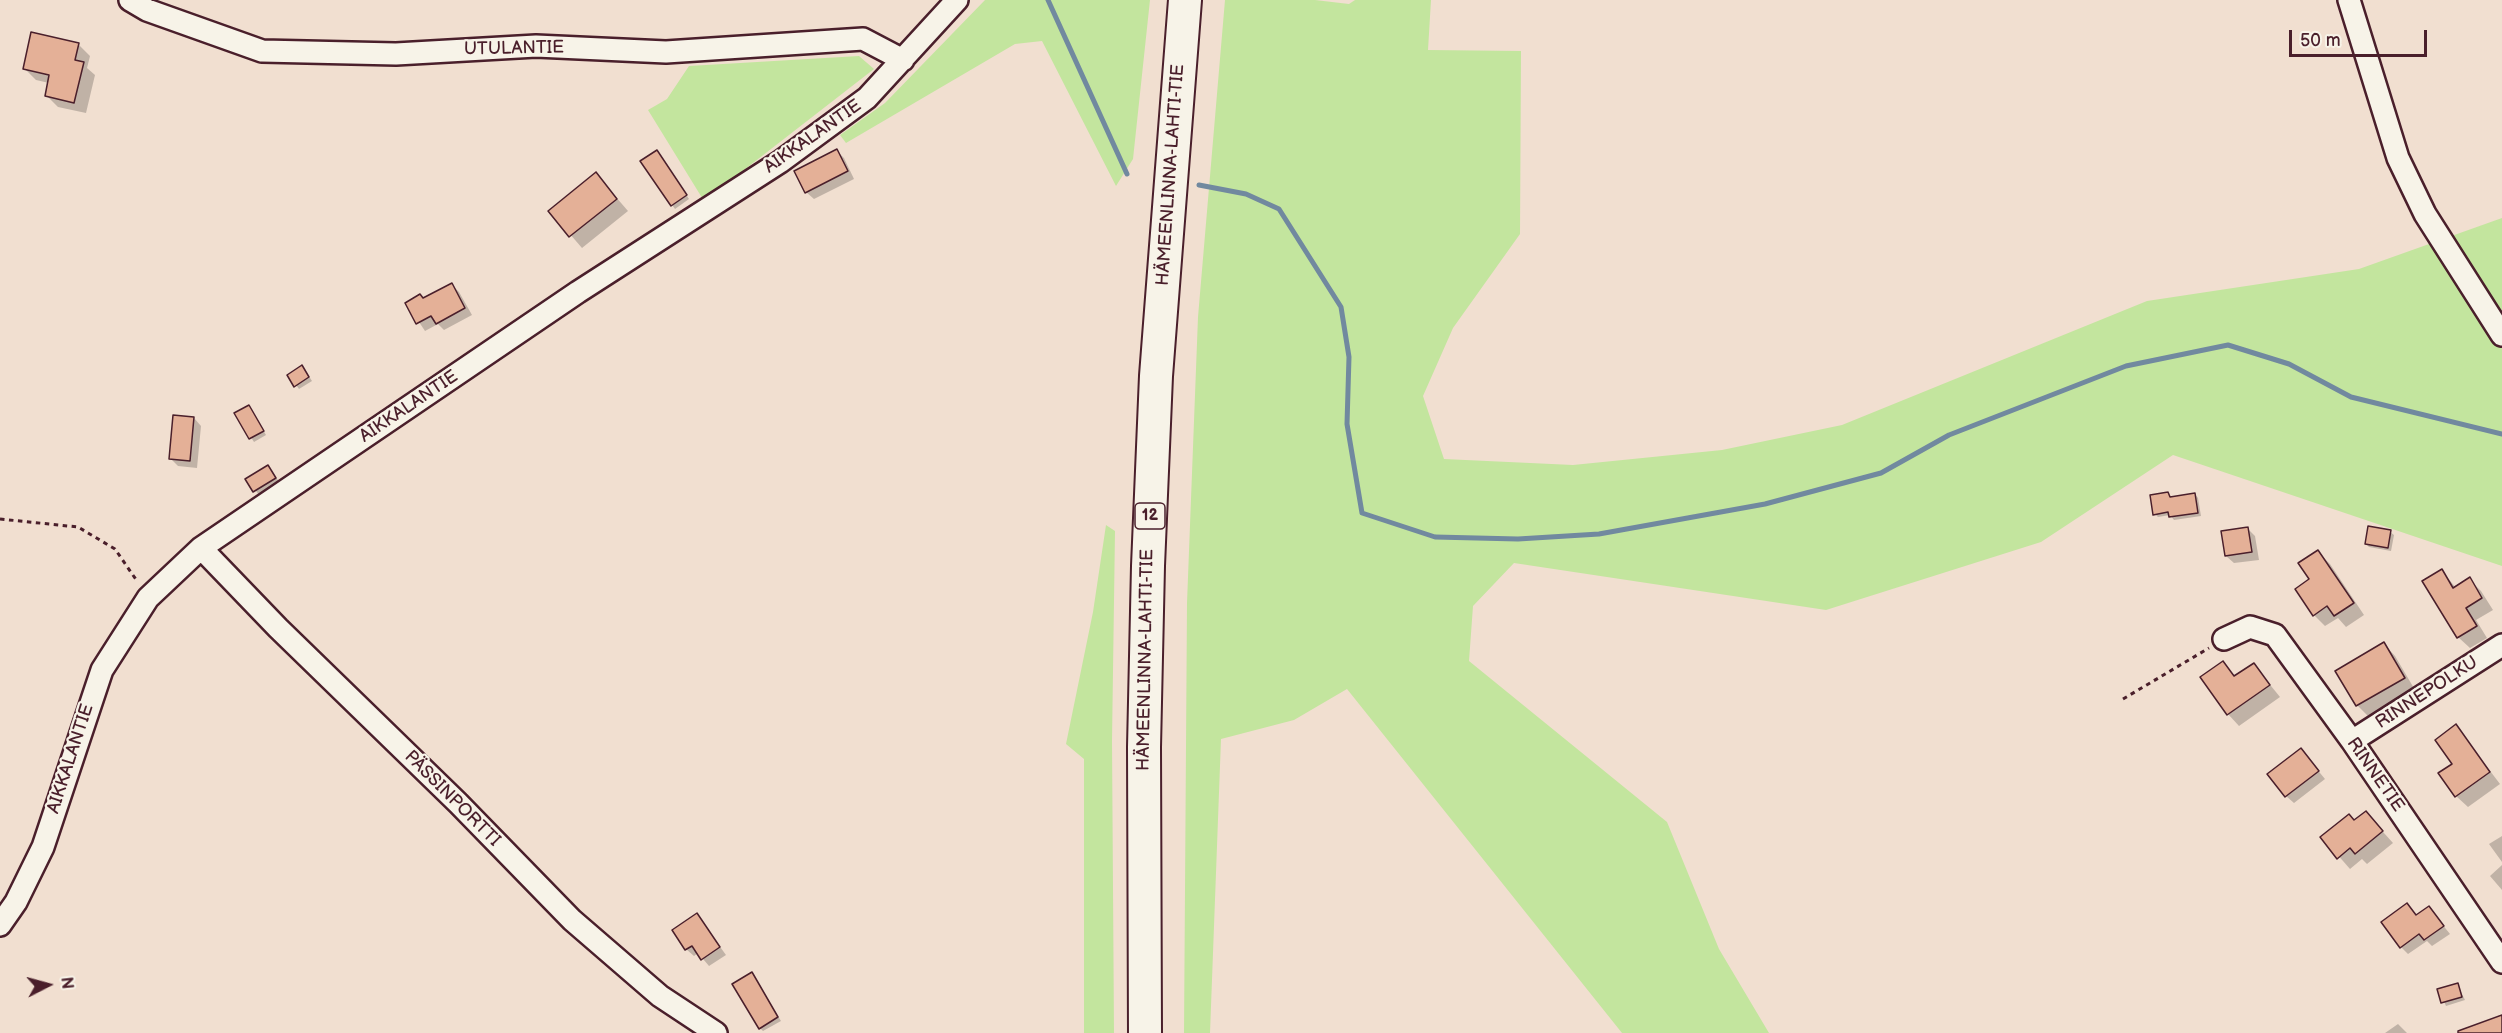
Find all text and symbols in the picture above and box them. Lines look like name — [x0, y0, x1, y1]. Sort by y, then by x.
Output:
scale bar — [2292, 18, 2430, 56]
text: 50 m — [2300, 30, 2341, 51]
street label: UTULANTIE — [464, 37, 564, 61]
street label: HÄMEENLINNA-LAHTI-TIE — [1152, 64, 1190, 286]
street label: AIKKALANTIE — [760, 95, 866, 179]
street label: AIKKALANTIE — [356, 366, 462, 448]
road number: 12 — [1135, 503, 1165, 529]
street label: HÄMEENLINNA-LAHTI-TIE — [1133, 549, 1159, 771]
street label: RINNEPOLKU — [2372, 652, 2482, 734]
street label: AIKKALANTIE — [43, 701, 99, 817]
street label: RINNETIE — [2342, 734, 2408, 816]
street label: PÄSSINPORTTI — [399, 746, 505, 852]
north arrow — [18, 955, 78, 1015]
text: N — [56, 976, 76, 990]

